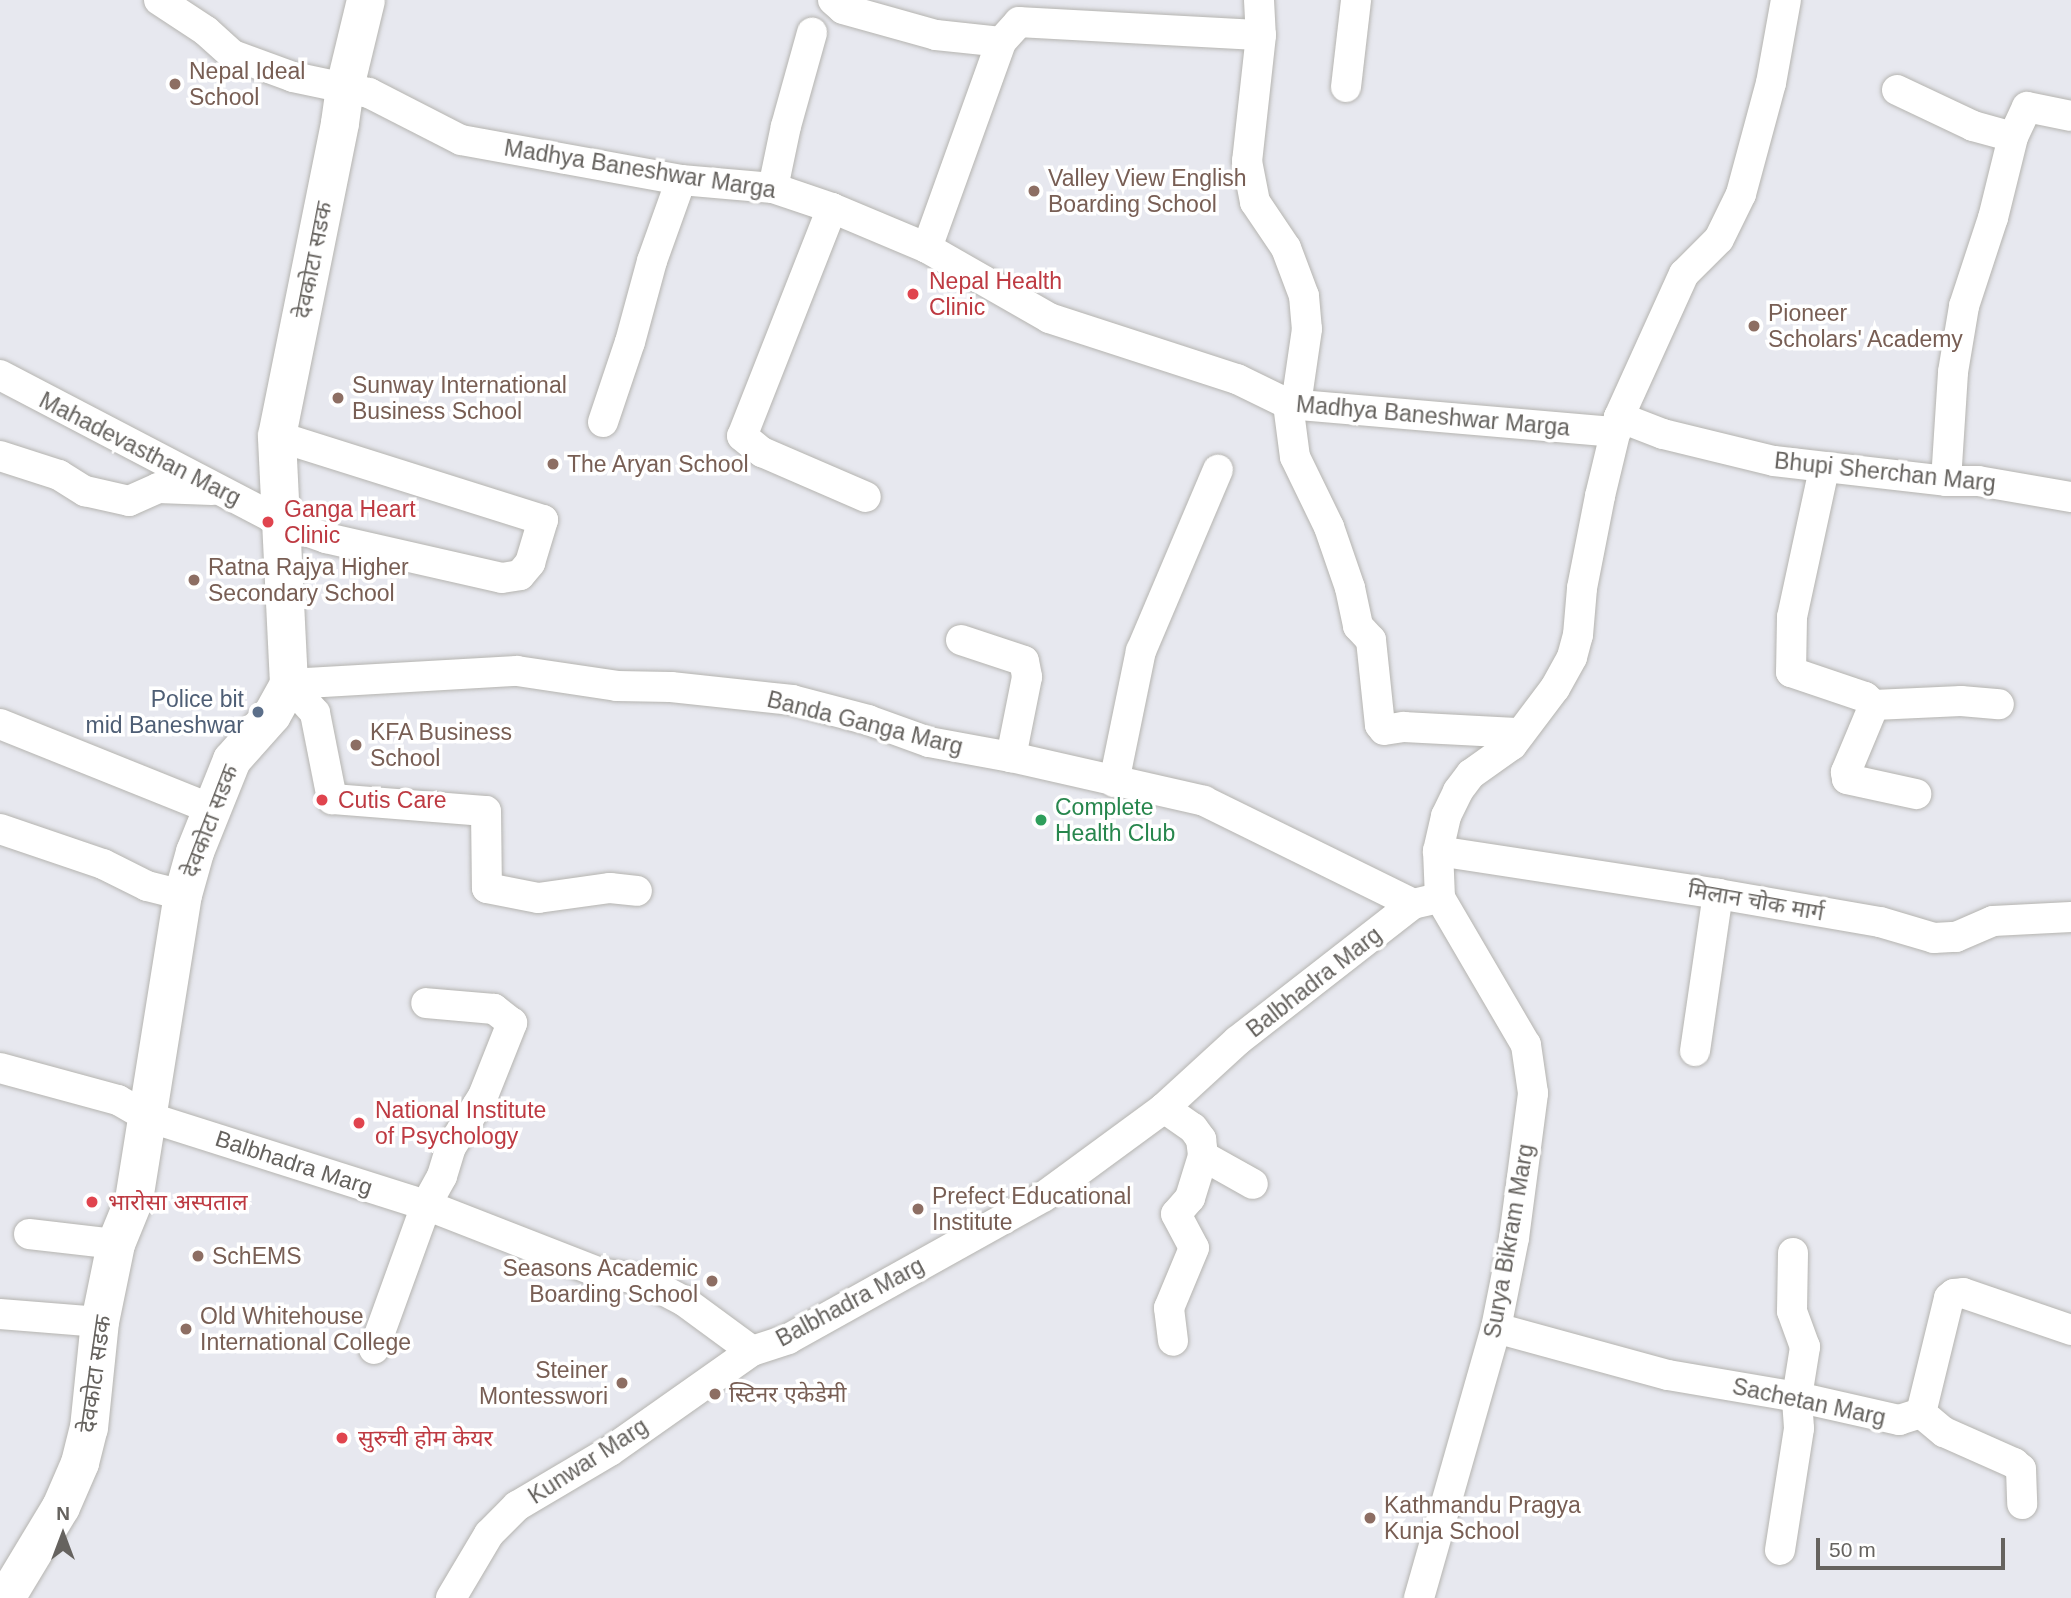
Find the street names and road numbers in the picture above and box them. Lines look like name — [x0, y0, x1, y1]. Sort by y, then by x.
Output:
street label: Madhya Baneshwar Marga — [502, 134, 778, 204]
street label: देवकोटा सडक — [288, 199, 338, 321]
street label: Mahadevasthan Marg — [35, 386, 245, 512]
street label: Madhya Baneshwar Marga — [1295, 390, 1571, 442]
street label: Bhupi Sherchan Marg — [1773, 447, 1997, 497]
street label: Banda Ganga Marg — [764, 685, 966, 761]
street label: देवकोटा सडक — [176, 761, 244, 881]
street label: मिलान चोक मार्ग — [1686, 875, 1826, 927]
street label: Balbhadra Marg — [1241, 921, 1387, 1043]
street label: Balbhadra Marg — [212, 1125, 376, 1201]
street label: Surya Bikram Marg — [1478, 1142, 1540, 1340]
street label: Balbhadra Marg — [771, 1251, 929, 1353]
street label: देवकोटा सडक — [73, 1314, 117, 1434]
street label: Sachetan Marg — [1730, 1372, 1888, 1432]
street label: Kunwar Marg — [523, 1412, 653, 1510]

